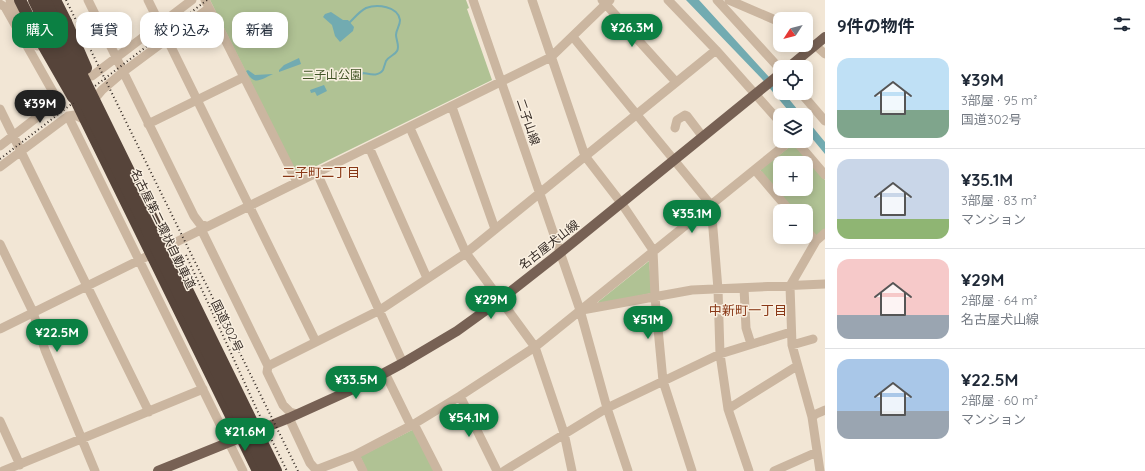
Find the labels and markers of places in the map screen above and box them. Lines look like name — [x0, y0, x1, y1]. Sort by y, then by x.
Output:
pin: ¥26.3M — [599, 14, 665, 48]
pin: ¥39M — [16, 90, 64, 124]
pin: ¥35.1M — [659, 200, 725, 234]
pin: ¥29M — [467, 286, 515, 320]
pin: ¥51M — [624, 306, 672, 340]
pin: ¥22.5M — [24, 319, 90, 353]
pin: ¥33.5M — [323, 366, 389, 400]
pin: ¥54.1M — [436, 404, 502, 438]
pin: ¥21.6M — [212, 418, 278, 452]

